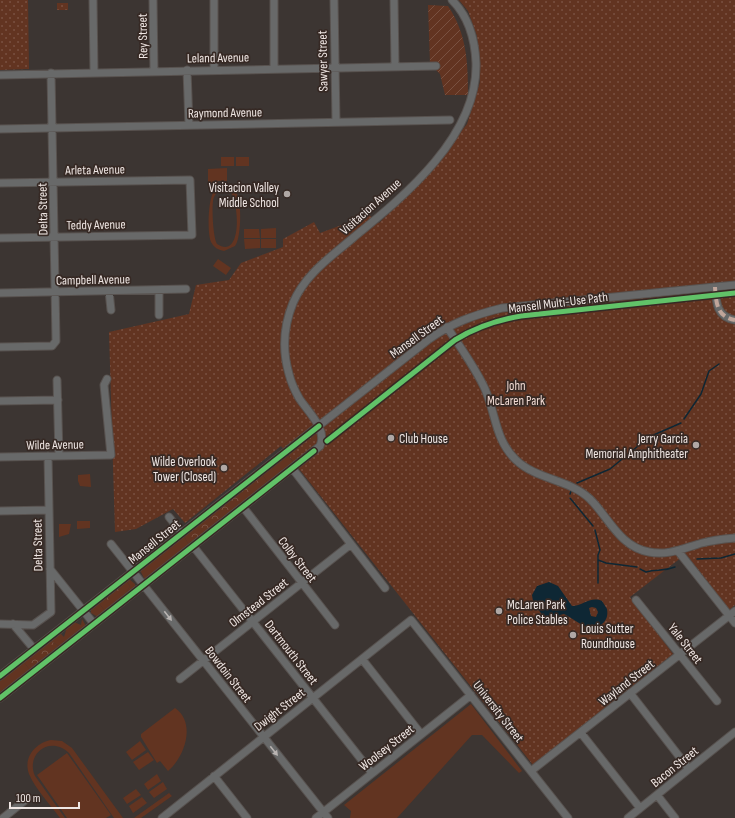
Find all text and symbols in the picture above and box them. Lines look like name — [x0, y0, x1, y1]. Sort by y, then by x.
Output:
street label: Rey Street — [135, 13, 151, 59]
street label: Sawyer Street — [314, 30, 332, 92]
street label: Leland Avenue — [187, 49, 249, 67]
street label: Raymond Avenue — [188, 104, 262, 122]
street label: Arleta Avenue — [64, 161, 125, 179]
street label: Visitacion Avenue — [337, 175, 405, 238]
place label: Visitacion Valley Middle School — [209, 180, 279, 211]
street label: Delta Street — [35, 183, 51, 235]
marker: Visitacion Valley Middle School — [282, 189, 292, 199]
street label: Teddy Avenue — [66, 216, 126, 234]
street label: Campbell Avenue — [56, 271, 130, 289]
street label: Mansell Multi-Use Path — [507, 289, 609, 317]
street label: Mansell Street — [387, 312, 447, 362]
park label: John McLaren Park — [487, 378, 545, 409]
place label: Club House — [399, 431, 448, 447]
place label: Jerry Garcia Memorial Amphitheater — [586, 431, 688, 462]
marker: Club House — [386, 433, 396, 443]
street label: Wilde Avenue — [26, 436, 84, 454]
marker: Jerry Garcia Memorial Amphitheater — [691, 440, 701, 450]
place label: Wilde Overlook Tower (Closed) — [152, 454, 216, 485]
marker: Wilde Overlook Tower (Closed) — [219, 463, 229, 473]
street label: Mansell Street — [125, 516, 184, 568]
street label: Delta Street — [30, 519, 46, 571]
street label: Colby Street — [274, 533, 320, 586]
street label: Olmstead Street — [226, 575, 291, 631]
place label: McLaren Park Police Stables — [507, 597, 568, 628]
marker: McLaren Park Police Stables — [494, 606, 504, 616]
one-way arrow — [164, 610, 172, 621]
street label: Dartmouth Street — [261, 617, 321, 688]
street label: Yale Street — [664, 620, 706, 667]
place label: Louis Sutter Roundhouse — [581, 621, 635, 652]
marker: Louis Sutter Roundhouse — [568, 630, 578, 640]
street label: Bowdoin Street — [201, 643, 255, 706]
street label: Wayland Street — [596, 656, 658, 709]
street label: University Street — [469, 678, 527, 746]
street label: Dwight Street — [251, 685, 308, 735]
street label: Woolsey Street — [356, 721, 417, 774]
street label: Bacon Street — [648, 743, 702, 791]
one-way arrow — [270, 746, 279, 757]
scale bar — [10, 784, 79, 810]
text: 100 m — [16, 791, 41, 806]

